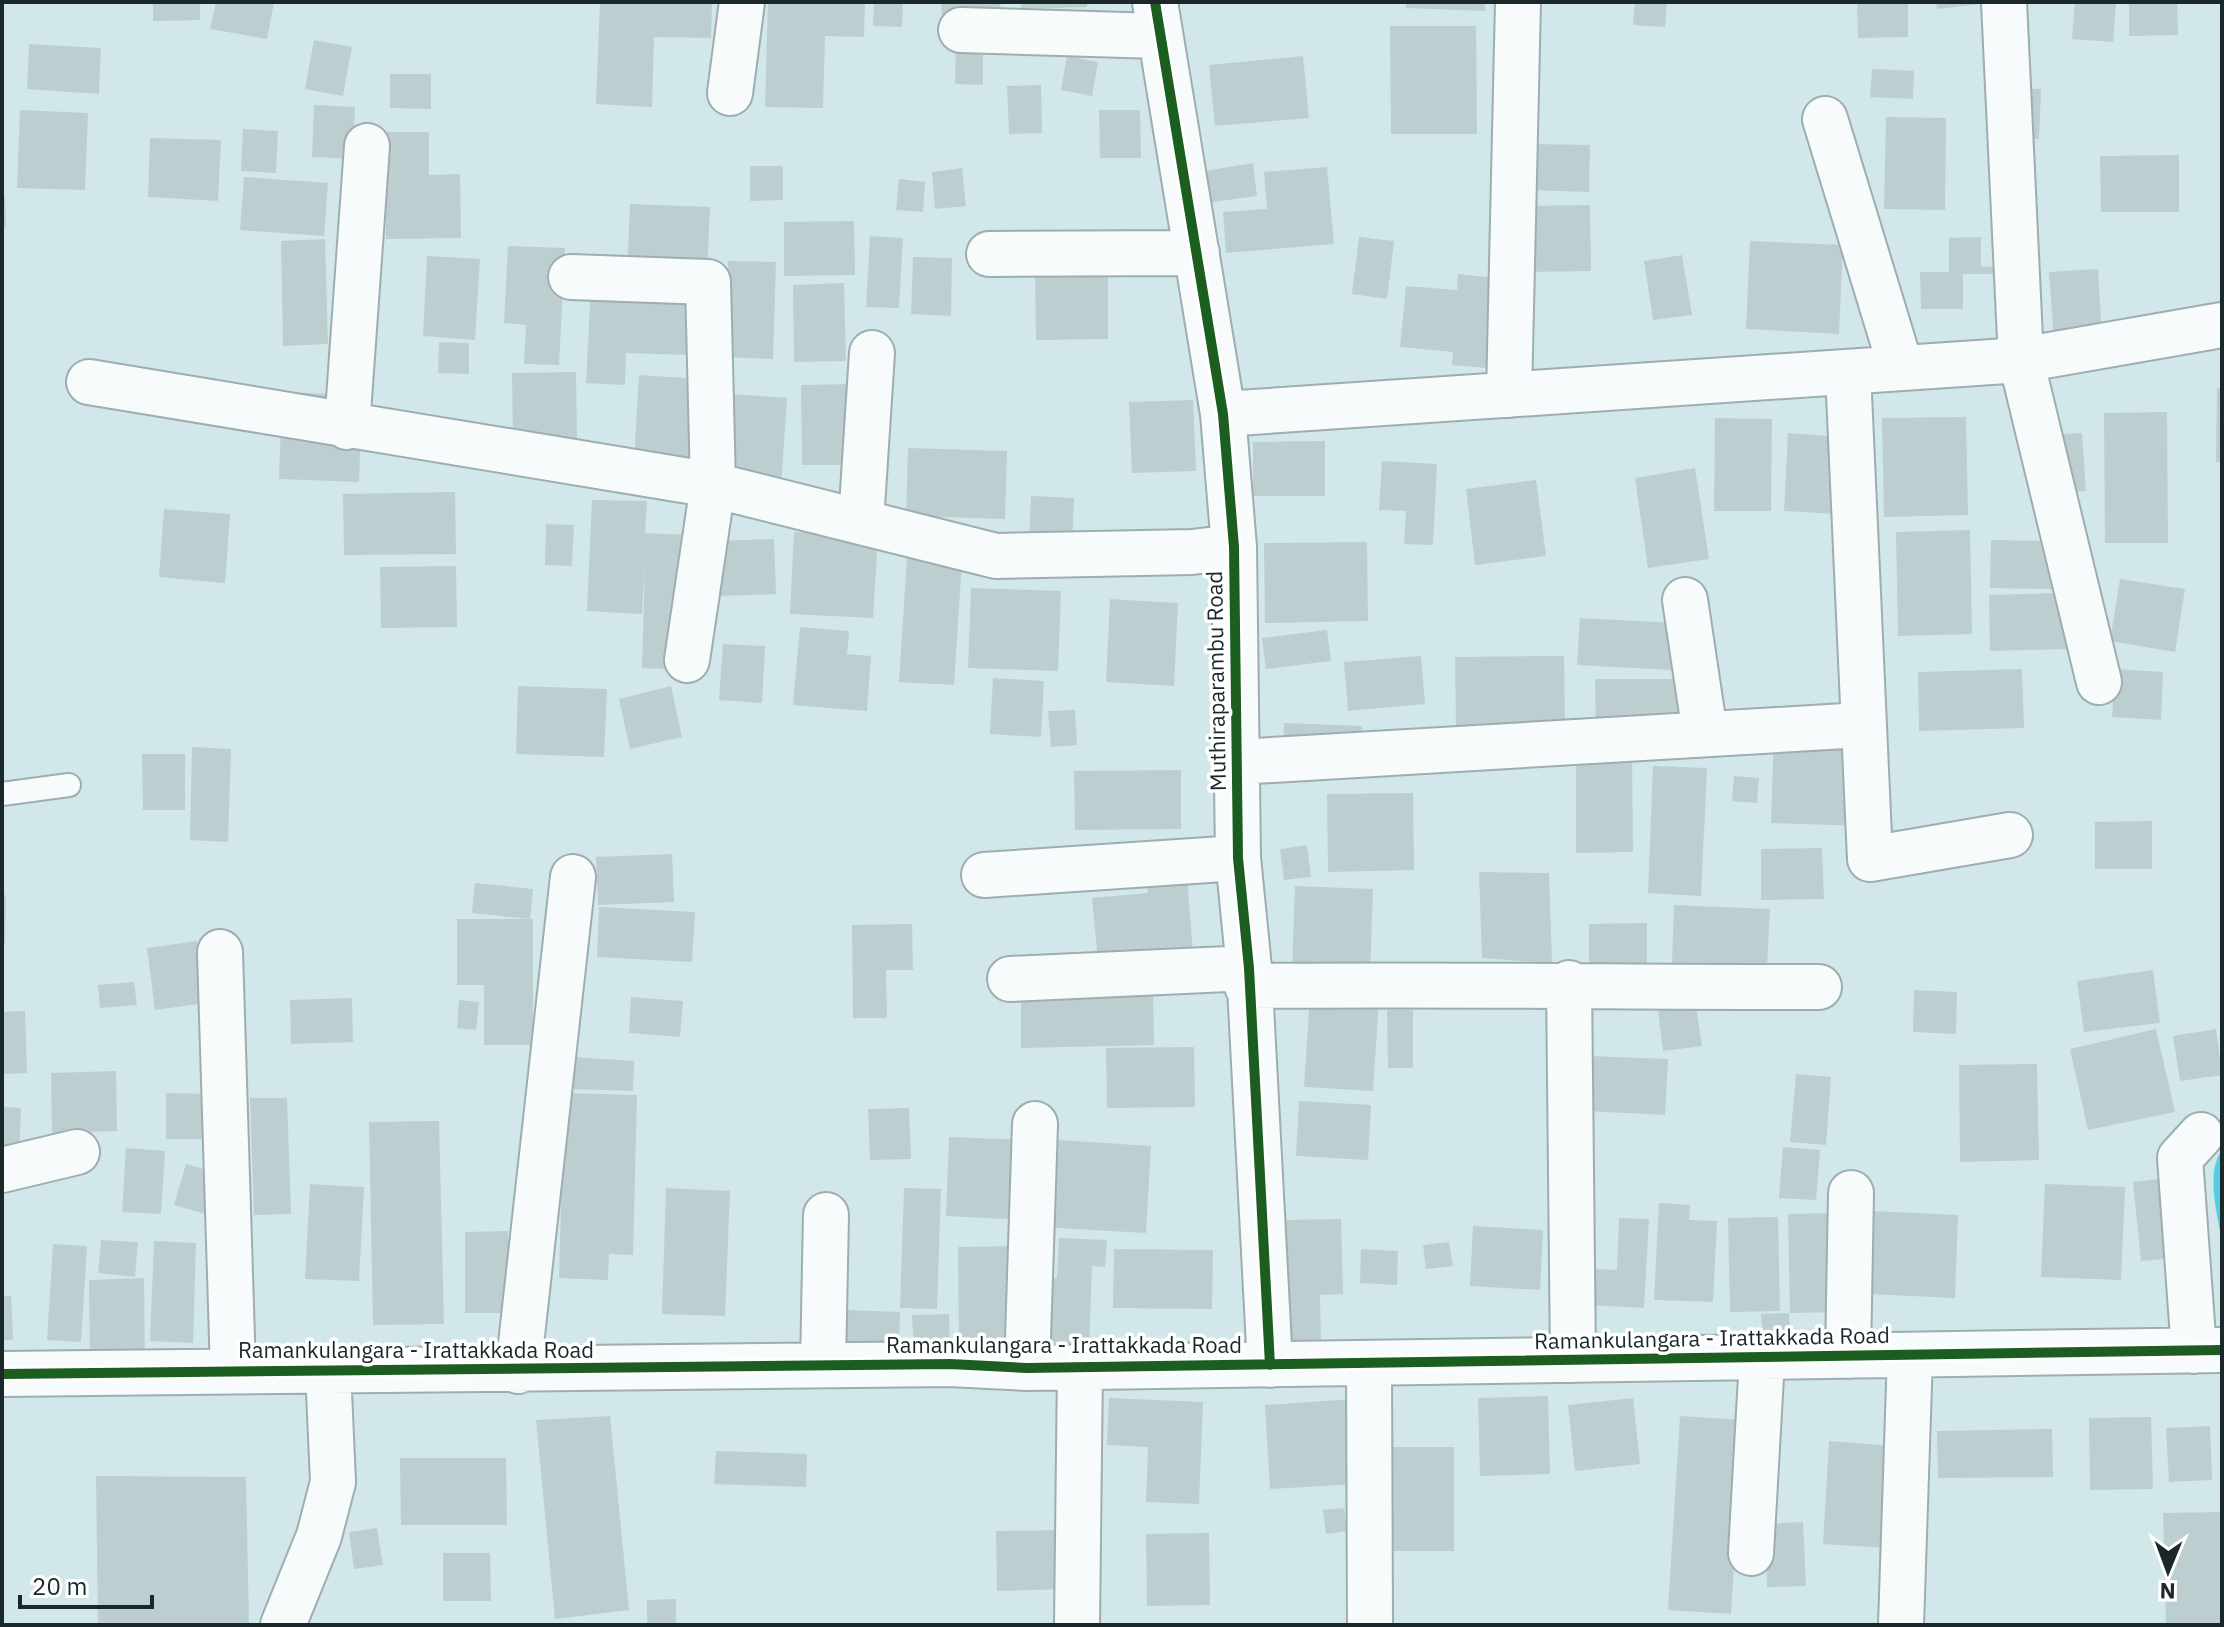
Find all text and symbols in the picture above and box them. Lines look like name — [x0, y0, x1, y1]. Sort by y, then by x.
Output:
street label: Muthiraparambu Road — [1199, 571, 1232, 791]
street label: Ramankulangara - Irattakkada Road — [1534, 1320, 1890, 1355]
street label: Ramankulangara - Irattakkada Road — [886, 1330, 1242, 1359]
street label: Ramankulangara - Irattakkada Road — [238, 1335, 594, 1364]
north arrow — [2128, 1531, 2208, 1611]
scale bar — [20, 1559, 152, 1609]
text: 20 m — [32, 1570, 87, 1602]
text: N — [2159, 1577, 2176, 1606]

